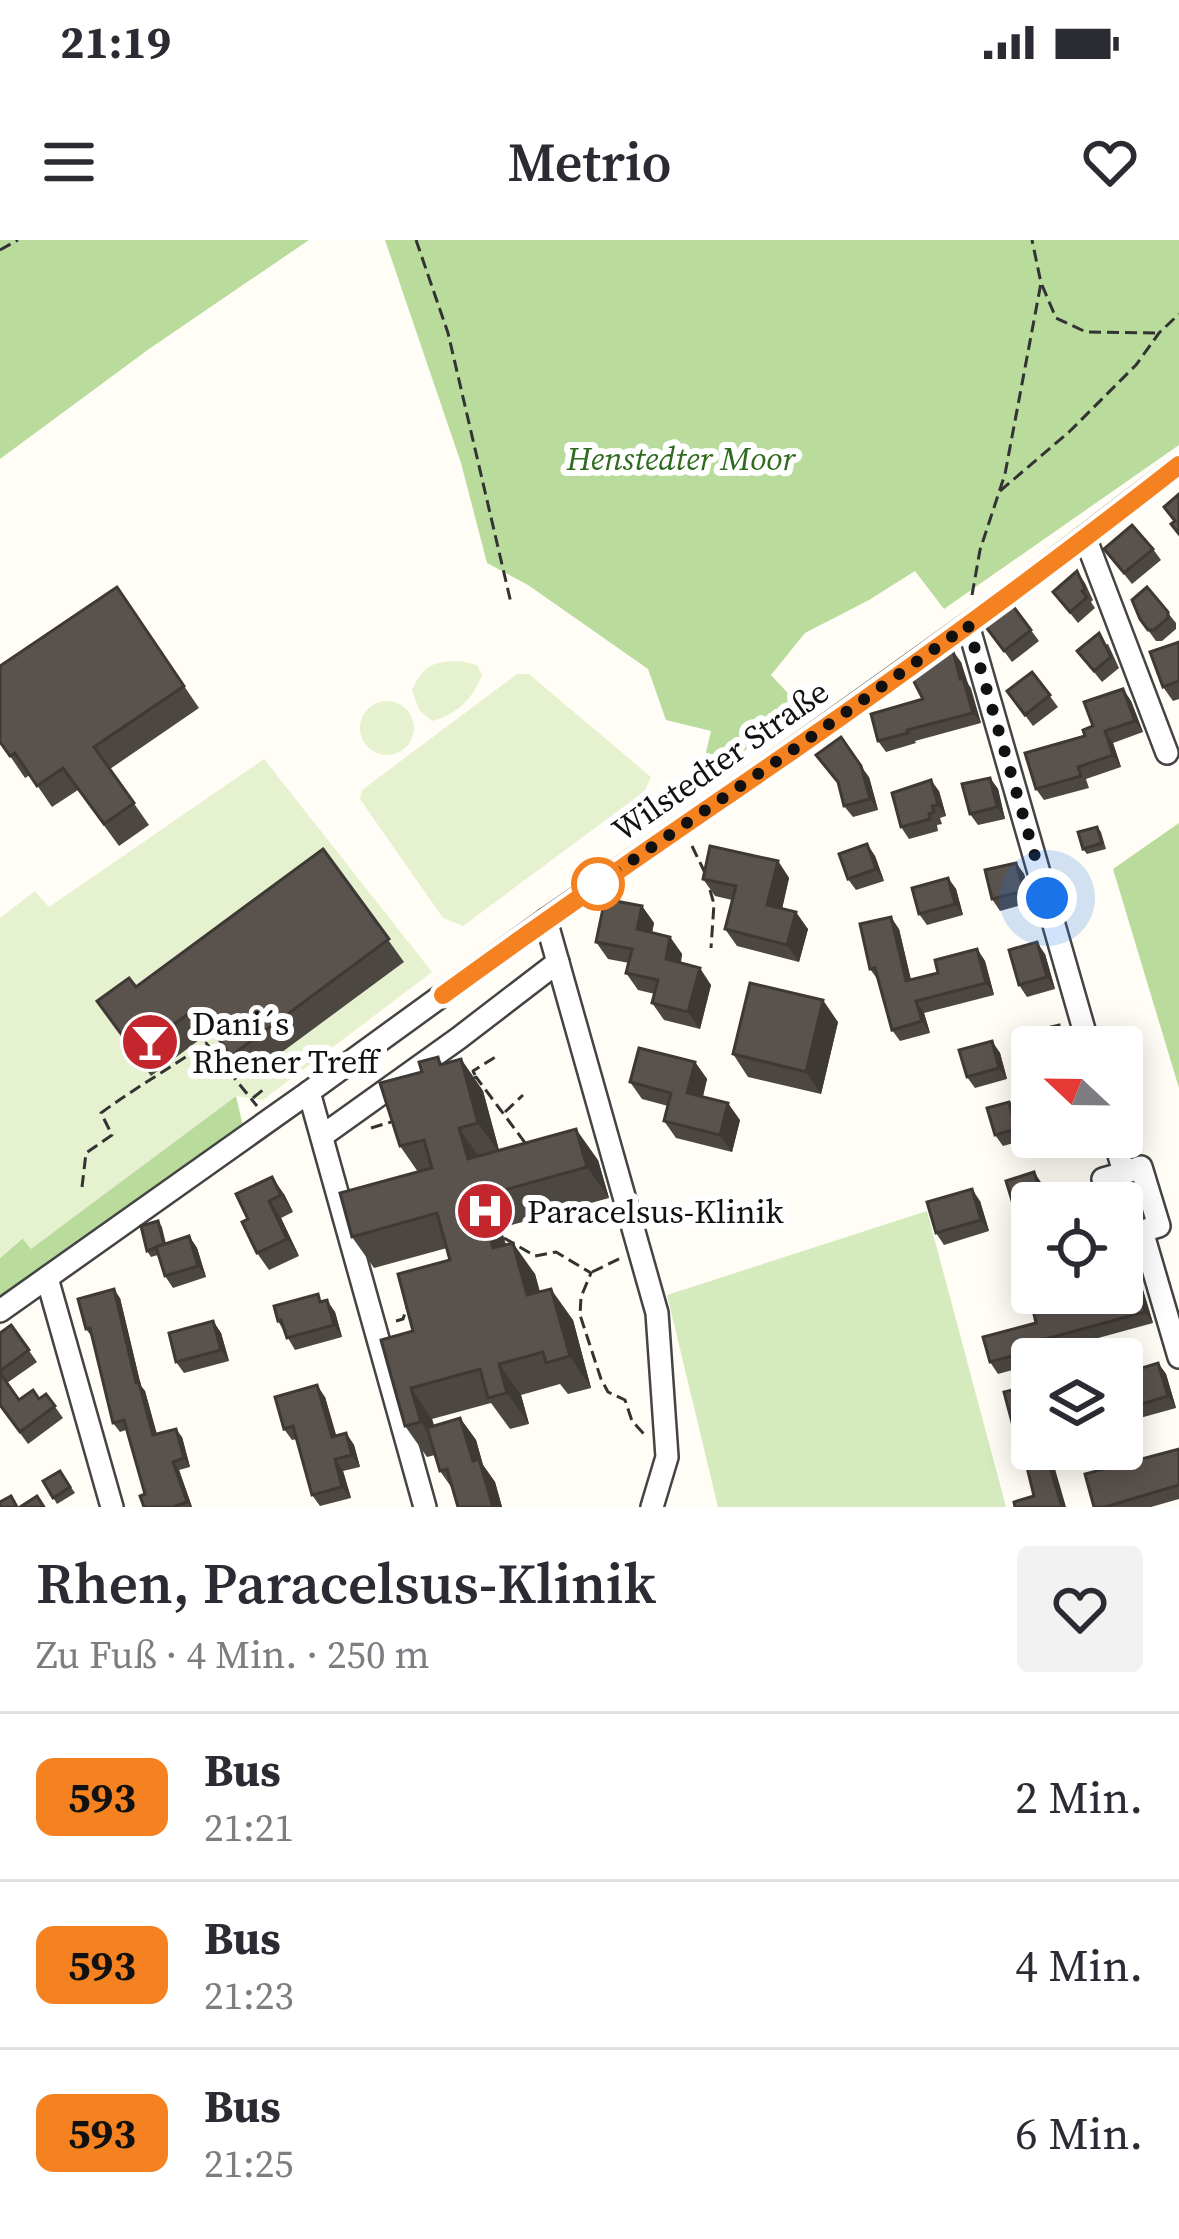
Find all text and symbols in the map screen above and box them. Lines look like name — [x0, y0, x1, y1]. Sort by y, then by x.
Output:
text: 21:19 — [60, 11, 171, 73]
text: Metrio — [507, 125, 672, 199]
icon: menu — [36, 129, 102, 195]
icon: heart — [1077, 129, 1143, 195]
park label: Henstedter Moor — [565, 436, 796, 481]
street label: Wilstedter Straße — [603, 669, 837, 852]
unlabelled marker — [573, 859, 623, 909]
your location — [1017, 868, 1077, 928]
place label: Dani´s Rhener Treff — [192, 1001, 382, 1084]
bar icon: Dani´s Rhener Treff — [119, 1011, 181, 1073]
north arrow — [1011, 1026, 1143, 1158]
map controls — [1011, 1026, 1143, 1470]
hospital icon: Paracelsus-Klinik — [454, 1180, 516, 1242]
button: locate — [1011, 1182, 1143, 1314]
place label: Paracelsus-Klinik — [527, 1189, 785, 1234]
button: layers — [1011, 1338, 1143, 1470]
text: Rhen, Paracelsus-Klinik — [36, 1544, 656, 1622]
button: heart — [1017, 1546, 1143, 1672]
text: Zu Fuß · 4 Min. · 250 m — [36, 1628, 430, 1681]
text: Bus — [204, 1739, 281, 1801]
text: 2 Min. — [1015, 1766, 1143, 1828]
text: 593 — [68, 1768, 136, 1826]
text: 21:21 — [204, 1801, 294, 1854]
text: Bus — [204, 1907, 281, 1969]
text: 4 Min. — [1015, 1934, 1143, 1996]
text: 593 — [68, 1936, 136, 1994]
text: 21:23 — [204, 1969, 294, 2022]
text: Bus — [204, 2075, 281, 2137]
text: 6 Min. — [1015, 2102, 1143, 2164]
text: 593 — [68, 2104, 136, 2162]
text: 21:25 — [204, 2137, 294, 2190]

